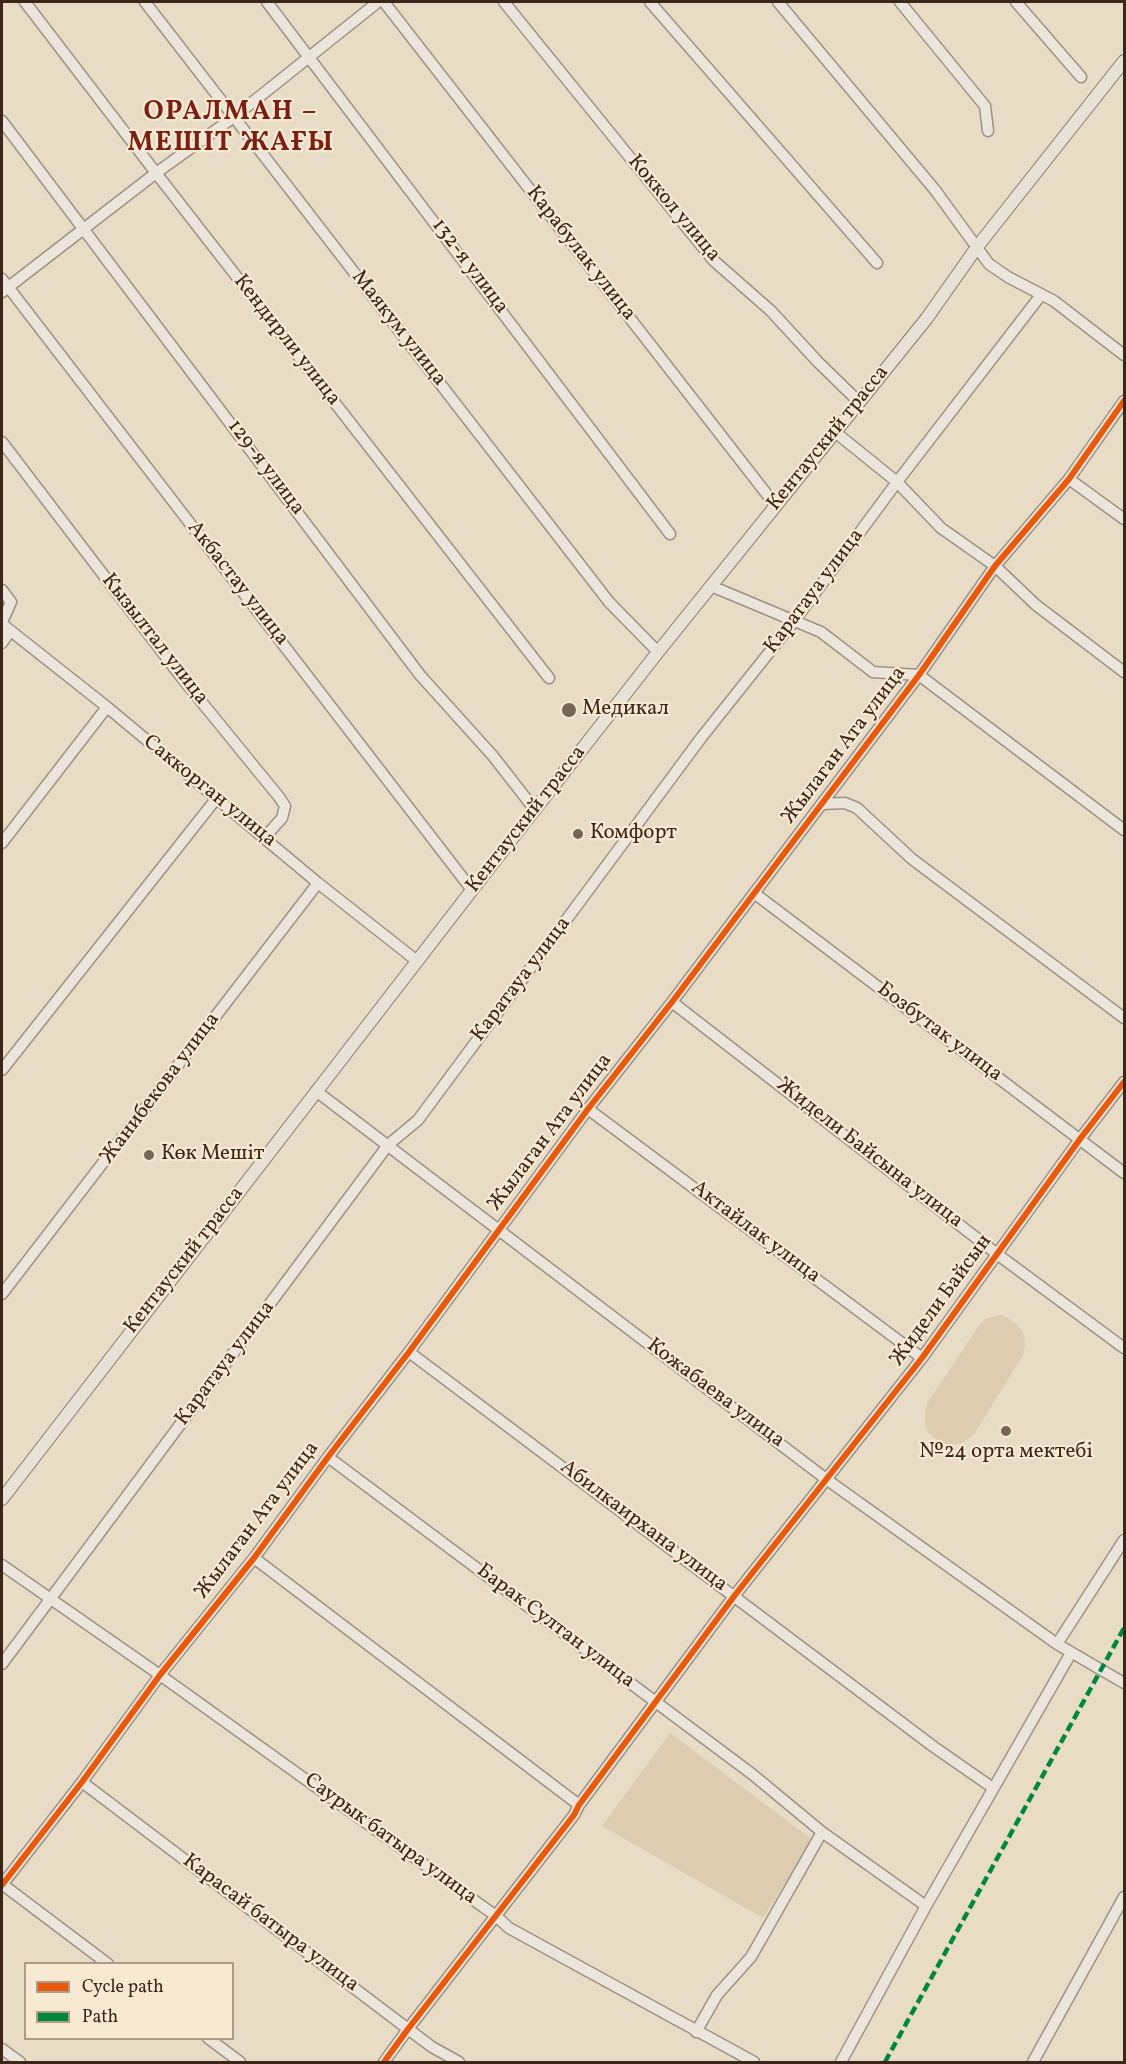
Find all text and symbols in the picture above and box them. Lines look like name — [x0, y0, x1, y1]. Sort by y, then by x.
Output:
district label: ОРАЛМАН – МЕШІТ ЖАҒЫ — [127, 98, 335, 161]
street label: Коккол улица — [621, 150, 725, 268]
street label: Карабулак улица — [520, 182, 640, 326]
street label: 132-я улица — [425, 214, 513, 320]
street label: Маякум улица — [345, 266, 451, 392]
street label: Кендирли улица — [227, 270, 345, 412]
street label: Кентауский трасса — [763, 361, 895, 517]
street label: 129-я улица — [221, 415, 309, 521]
street label: Акбастау улица — [181, 517, 293, 651]
street label: Каратауа улица — [760, 525, 870, 659]
street label: Кызылтал улица — [95, 569, 213, 711]
street label: Жылаган Ата улица — [777, 662, 913, 830]
place label: Медикал — [582, 697, 669, 723]
marker: Медикал — [560, 701, 578, 719]
street label: Саккорган улица — [137, 730, 281, 854]
street label: Кентауский трасса — [462, 741, 592, 899]
place label: Комфорт — [590, 821, 677, 847]
marker: Комфорт — [571, 827, 585, 841]
street label: Каратауа улица — [467, 913, 577, 1047]
street label: Бозбутак улица — [871, 978, 1007, 1088]
street label: Жанибекова улица — [96, 1008, 226, 1170]
street label: Жылаган Ата улица — [483, 1049, 619, 1217]
street label: Жидели Байсына улица — [771, 1073, 967, 1235]
place label: Көк Мешіт — [161, 1142, 264, 1168]
marker: Көк Мешіт — [142, 1148, 156, 1162]
street label: Актайлак улица — [685, 1176, 825, 1290]
street label: Кентауский трасса — [120, 1182, 250, 1340]
street label: Жидели Байсын — [886, 1230, 998, 1372]
street label: Каратауа улица — [171, 1297, 281, 1431]
street label: Кожабаева улица — [641, 1334, 789, 1454]
marker: №24 орта мектебі — [999, 1424, 1013, 1438]
street label: Жылаган Ата улица — [190, 1437, 326, 1605]
place label: №24 орта мектебі — [919, 1440, 1093, 1466]
street label: Абилкаирхана улица — [554, 1456, 732, 1598]
street label: Барак Султан улица — [471, 1559, 639, 1695]
street label: Саурык батыра улица — [299, 1769, 481, 1911]
street label: Карасай батыра улица — [177, 1849, 363, 1999]
legend — [24, 1962, 234, 2040]
text: Cycle path — [82, 1975, 164, 2000]
text: Path — [82, 2005, 118, 2030]

